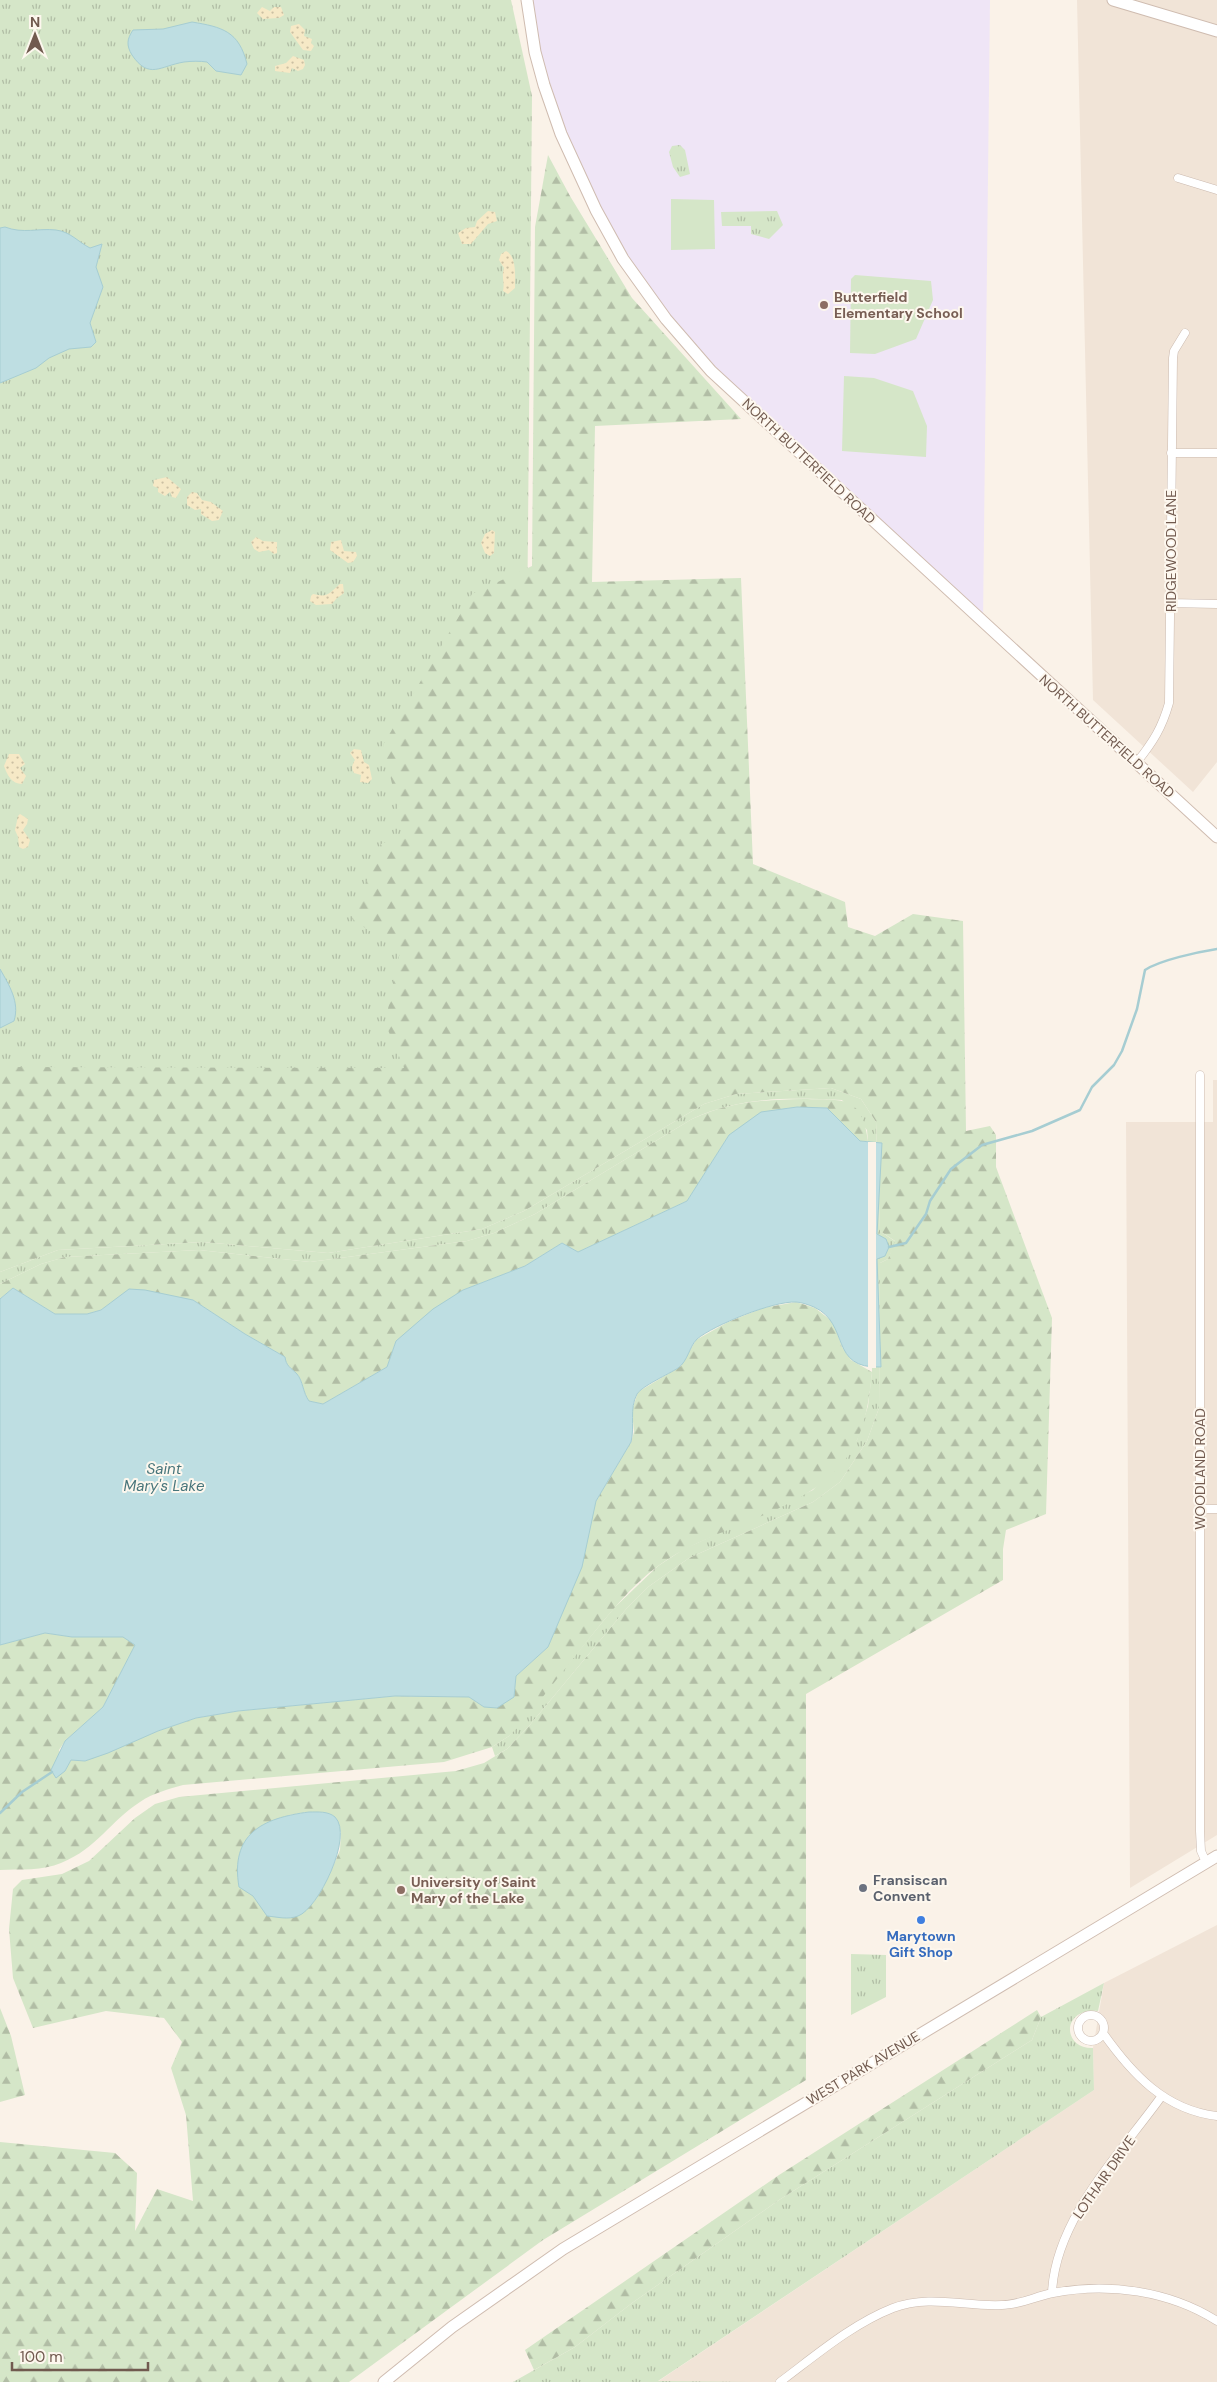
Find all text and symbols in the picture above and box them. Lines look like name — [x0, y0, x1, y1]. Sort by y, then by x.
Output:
north arrow — [10, 10, 60, 60]
text: N — [30, 13, 40, 31]
place label: Butterfield Elementary School — [834, 288, 963, 322]
marker: Butterfield Elementary School — [818, 299, 830, 311]
street label: NORTH BUTTERFIELD ROAD — [738, 394, 880, 528]
street label: RIDGEWOOD LANE — [1162, 490, 1180, 612]
street label: NORTH BUTTERFIELD ROAD — [1035, 670, 1179, 802]
street label: WOODLAND ROAD — [1191, 1408, 1209, 1530]
water label: Saint Mary's Lake — [124, 1459, 205, 1496]
place label: Fransiscan Convent — [873, 1871, 947, 1905]
place label: University of Saint Mary of the Lake — [411, 1873, 536, 1907]
marker: Fransiscan Convent — [857, 1882, 869, 1894]
marker: University of Saint Mary of the Lake — [395, 1884, 407, 1896]
marker: Marytown Gift Shop — [915, 1914, 927, 1926]
place label: Marytown Gift Shop — [886, 1927, 956, 1961]
street label: WEST PARK AVENUE — [803, 2027, 923, 2109]
street label: LOTHAIR DRIVE — [1069, 2132, 1139, 2222]
scale bar — [12, 2340, 149, 2372]
text: 100 m — [20, 2347, 63, 2367]

